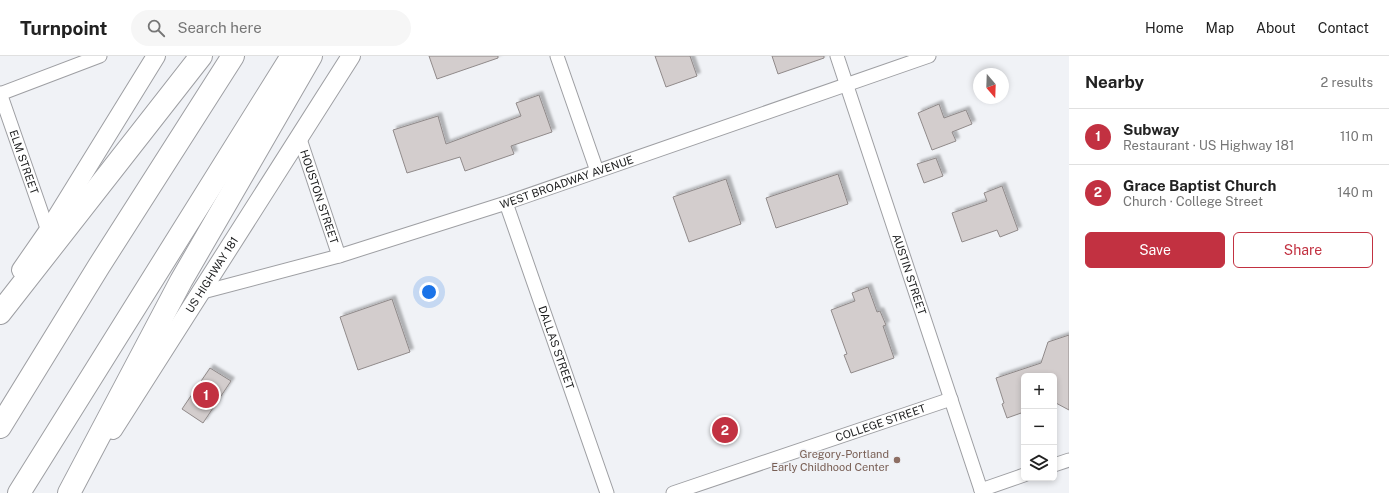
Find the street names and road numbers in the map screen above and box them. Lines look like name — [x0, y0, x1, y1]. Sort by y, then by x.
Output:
street label: ELM STREET — [7, 128, 41, 196]
street label: HOUSTON STREET — [298, 148, 341, 246]
street label: WEST BROADWAY AVENUE — [498, 153, 635, 211]
street label: AUSTIN STREET — [890, 232, 929, 317]
street label: US HIGHWAY 181 — [183, 235, 240, 315]
street label: DALLAS STREET — [536, 304, 577, 391]
street label: COLLEGE STREET — [834, 402, 928, 444]

